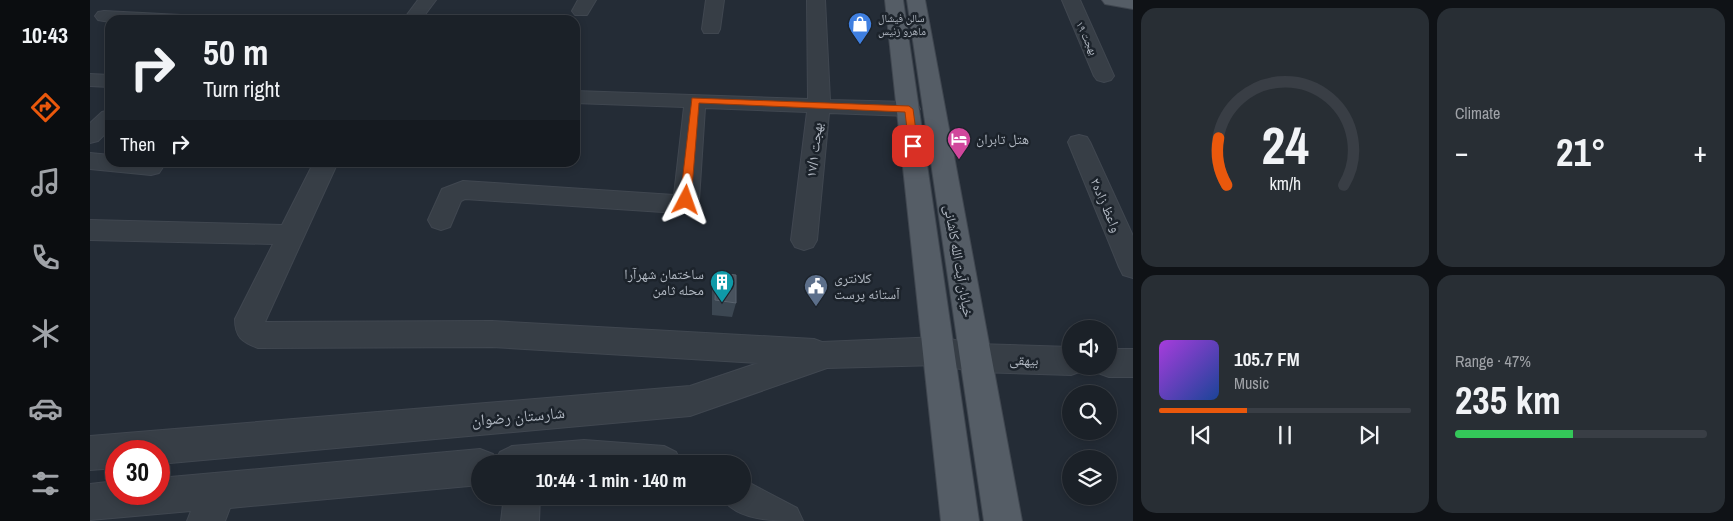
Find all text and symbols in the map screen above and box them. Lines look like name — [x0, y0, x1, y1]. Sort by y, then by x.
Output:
shop icon: سالن فیشال ماهرو زنیس — [847, 11, 873, 45]
place label: سالن فیشال ماهرو زنیس — [878, 11, 926, 38]
street label: بهجت ۱۹ — [1073, 19, 1101, 57]
text: 10:43 — [22, 20, 68, 50]
text: 50 m — [203, 29, 268, 76]
icon: right — [120, 35, 185, 100]
text: Turn right — [203, 74, 280, 104]
icon: directions — [28, 90, 63, 125]
text: Climate — [1455, 102, 1500, 124]
text: 24 — [1261, 110, 1309, 180]
street label: بهجت ۱۷/۱ — [802, 121, 826, 178]
pin — [892, 125, 934, 167]
hotel icon: هتل تابران — [946, 126, 972, 160]
text: 21° — [1556, 127, 1606, 178]
icon: right — [166, 130, 194, 158]
place label: هتل تابران — [976, 130, 1029, 148]
text: Then — [120, 131, 156, 157]
icon: arrive — [899, 132, 927, 160]
text: − — [1455, 133, 1468, 171]
text: + — [1694, 133, 1707, 171]
icon: music — [28, 165, 63, 200]
text: km/h — [1269, 172, 1301, 196]
position arrow — [659, 173, 711, 225]
street label: واعظ زاده۲ — [1086, 175, 1126, 235]
street label: خیابان آیت الله کاشانی — [940, 203, 978, 319]
icon: phone — [28, 240, 63, 275]
place label: ساختمان شهرآرا محله ثامن — [624, 265, 704, 299]
building icon: ساختمان شهرآرا محله ثامن — [709, 269, 735, 303]
place label: کلانتری آستانه پرست — [834, 269, 900, 303]
public building icon: کلانتری آستانه پرست — [803, 273, 829, 307]
icon: climate — [28, 316, 63, 351]
map controls — [1062, 320, 1117, 505]
button: sound — [1062, 320, 1117, 375]
text: 105.7 FM — [1234, 346, 1300, 372]
street label: بیهقی — [1009, 350, 1039, 370]
text: Range · 47% — [1455, 350, 1531, 372]
text: Music — [1234, 372, 1269, 394]
text: 235 km — [1455, 375, 1561, 426]
button: search — [1062, 385, 1117, 440]
icon: car — [28, 391, 63, 426]
street label: شارستان رضوان — [470, 401, 566, 431]
icon: previous — [1187, 421, 1215, 449]
icon: pause — [1271, 421, 1299, 449]
icon: next — [1355, 421, 1383, 449]
speed limit sign: 30 — [105, 440, 170, 505]
button: layers — [1062, 450, 1117, 505]
icon: filters — [28, 466, 63, 501]
text: 10:44 · 1 min · 140 m — [536, 467, 686, 493]

